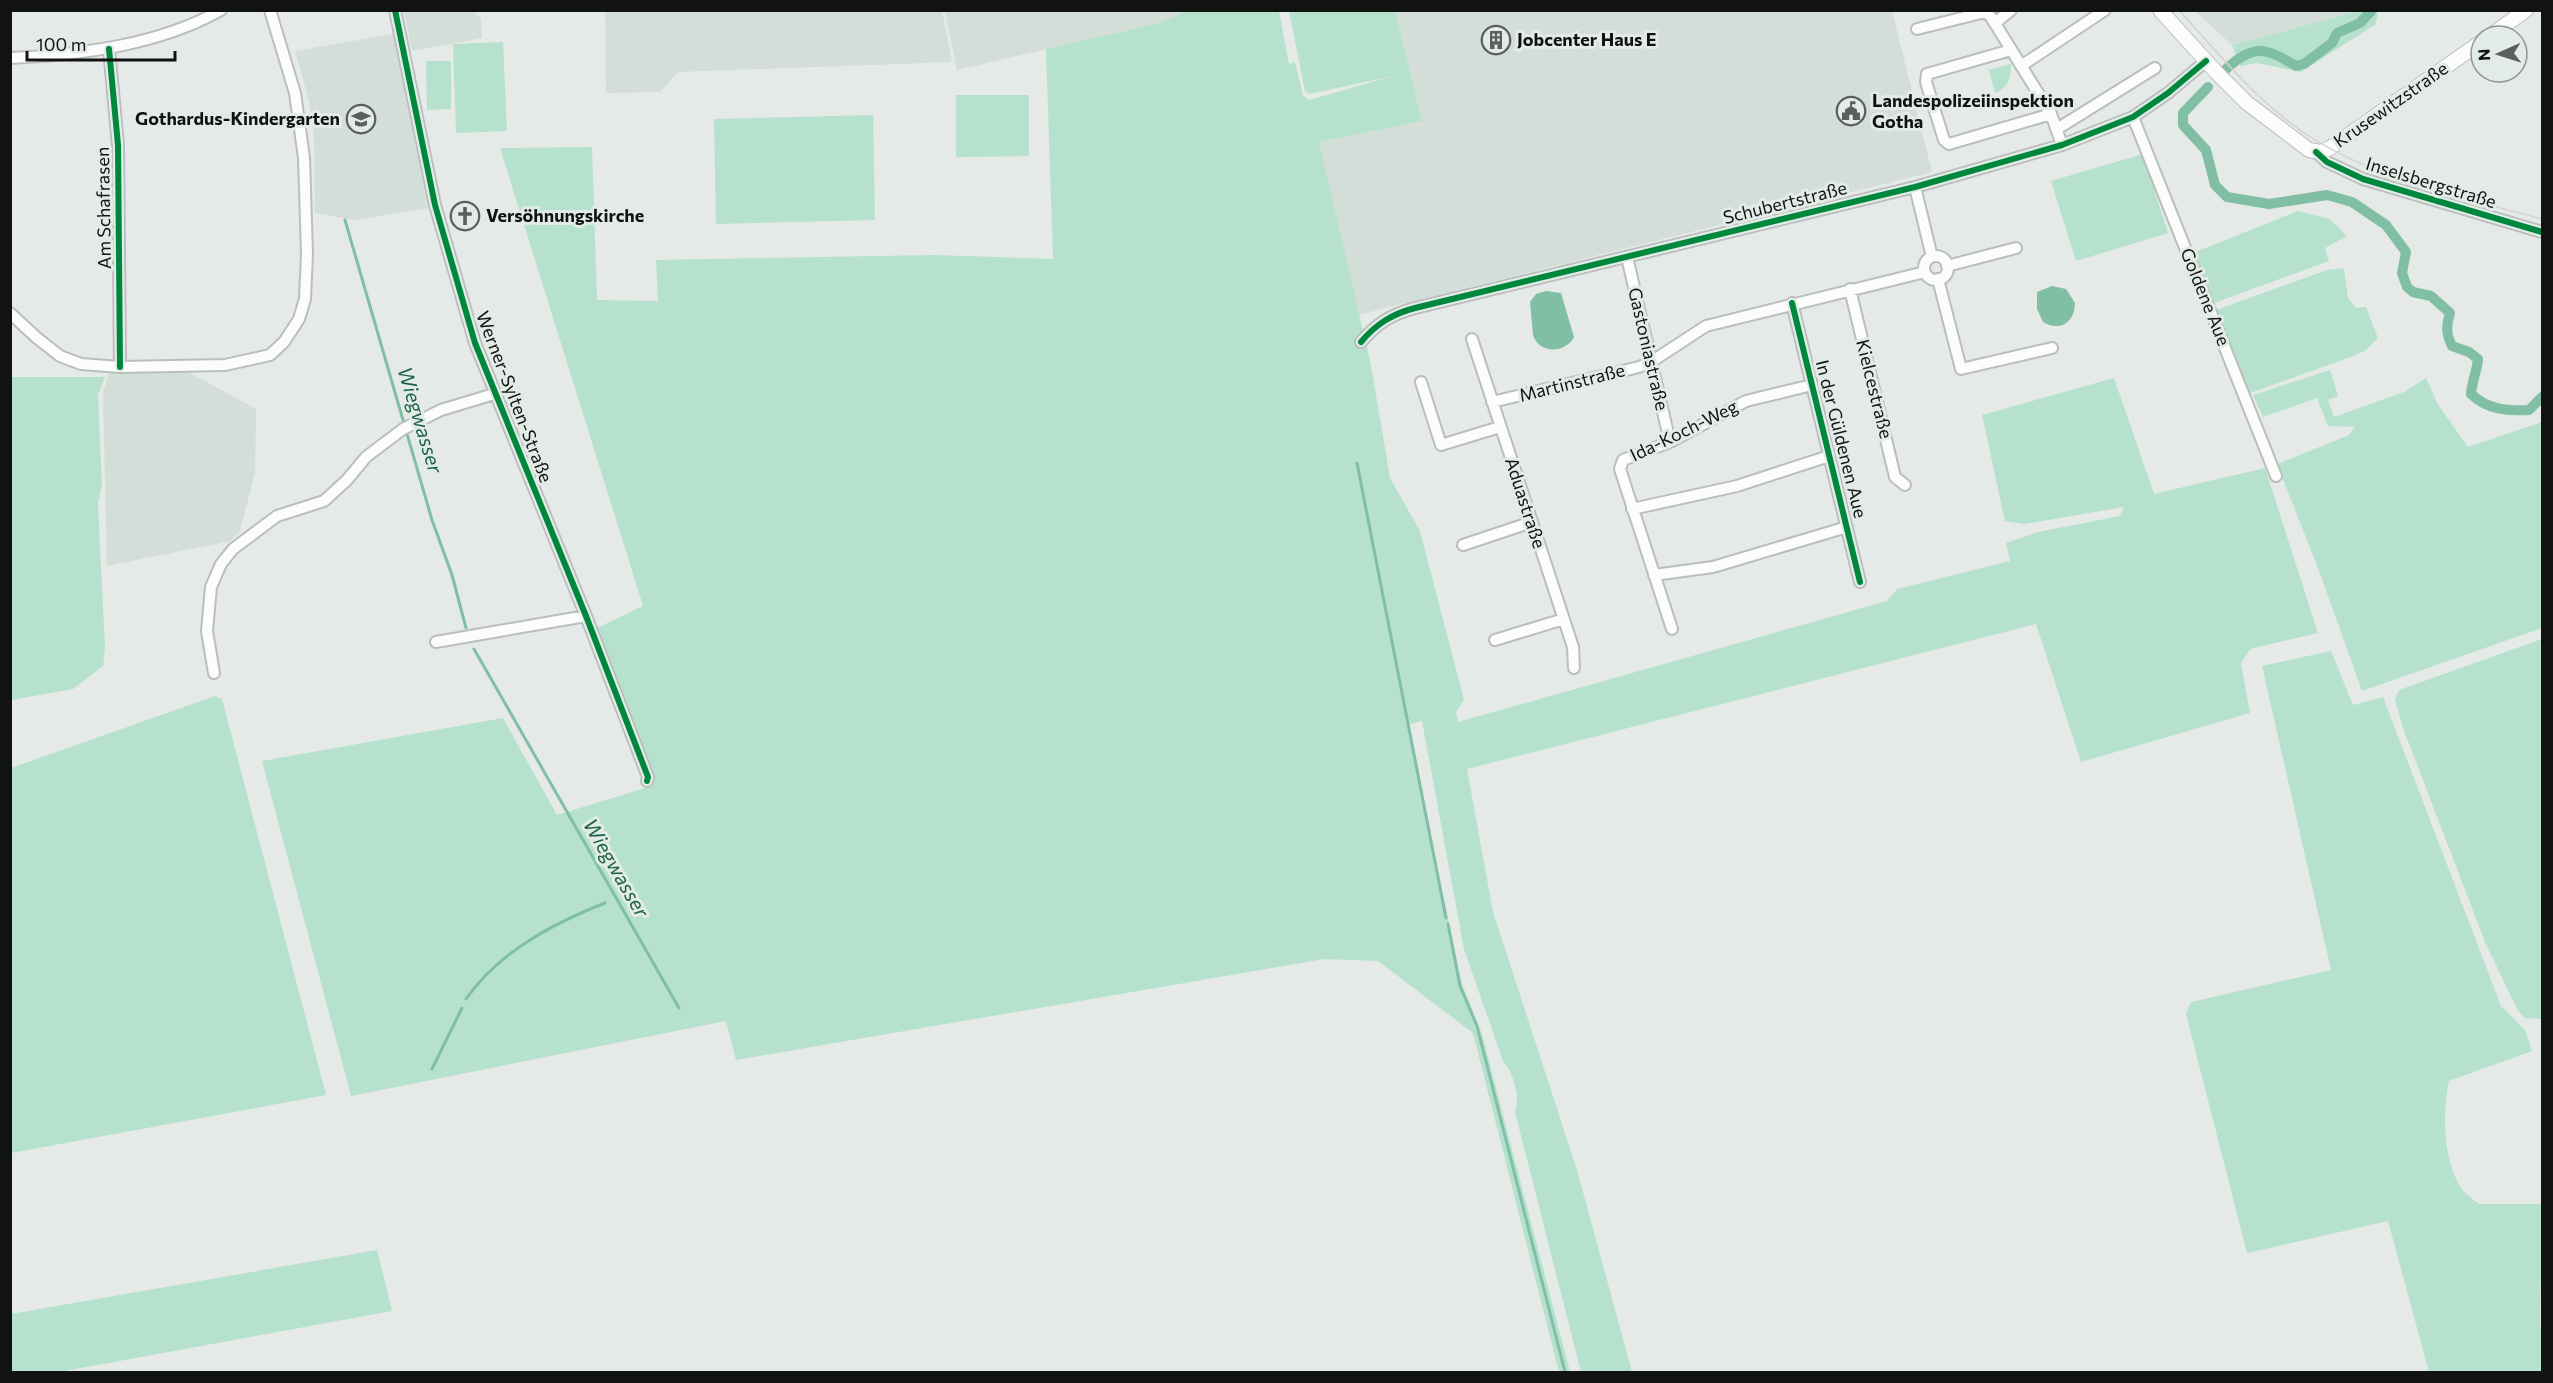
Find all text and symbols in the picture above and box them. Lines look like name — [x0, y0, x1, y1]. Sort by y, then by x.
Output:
scale bar — [27, 24, 176, 62]
building icon: Jobcenter Haus E — [1480, 24, 1512, 56]
north arrow — [2469, 24, 2529, 84]
place label: Jobcenter Haus E — [1517, 28, 1656, 50]
text: 100 m — [36, 33, 86, 55]
text: N — [2474, 48, 2493, 61]
street label: Krusewitzstraße — [2329, 57, 2452, 152]
place label: Landespolizeiinspektion Gotha — [1872, 89, 2074, 132]
public building icon: Landespolizeiinspektion Gotha — [1835, 95, 1867, 127]
school or university icon: Gothardus-Kindergarten — [345, 103, 377, 135]
place label: Gothardus-Kindergarten — [135, 107, 340, 129]
street label: Am Schafrasen — [91, 147, 115, 269]
street label: Inselsbergstraße — [2363, 152, 2499, 212]
street label: Schubertstraße — [1721, 176, 1849, 228]
church icon: Versöhnungskirche — [449, 200, 481, 232]
place label: Versöhnungskirche — [486, 204, 644, 226]
street label: Goldene Aue — [2176, 245, 2236, 349]
street label: Gastoniastraße — [1624, 285, 1674, 412]
street label: Werner-Sylten-Straße — [472, 308, 558, 485]
street label: Kielcestraße — [1852, 337, 1898, 441]
street label: In der Güldenen Aue — [1812, 357, 1872, 520]
street label: Martinstraße — [1517, 358, 1627, 406]
water label: Wiegwasser — [393, 364, 449, 477]
street label: Ida-Koch-Weg — [1626, 394, 1741, 466]
street label: Aduastraße — [1501, 454, 1551, 551]
water label: Wiegwasser — [579, 814, 655, 922]

